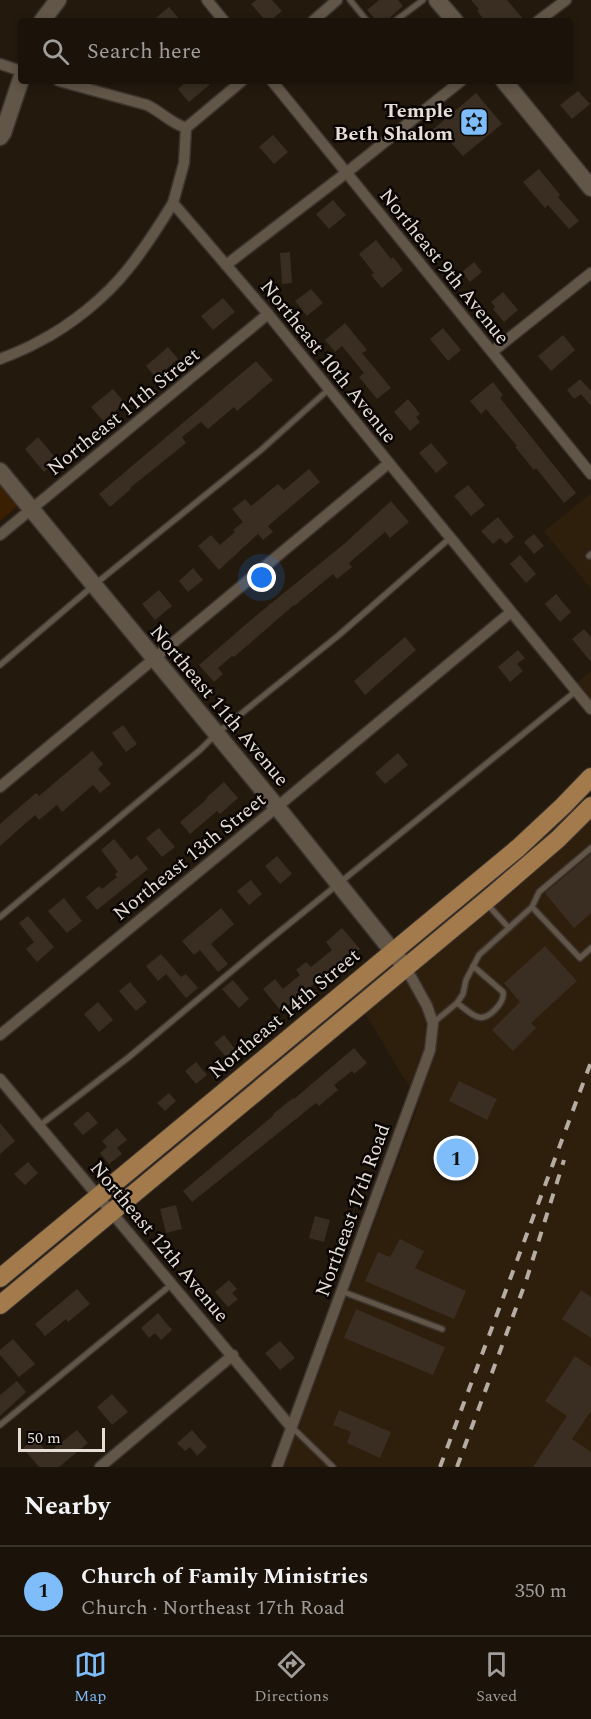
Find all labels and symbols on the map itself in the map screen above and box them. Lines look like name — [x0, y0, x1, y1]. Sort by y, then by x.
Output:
place label: Temple Beth Shalom — [334, 96, 453, 149]
synagogue icon: Temple Beth Shalom — [458, 106, 490, 138]
street label: Northeast 9th Avenue — [372, 182, 517, 351]
street label: Northeast 10th Avenue — [253, 273, 404, 450]
street label: Northeast 11th Street — [40, 340, 207, 483]
your location — [247, 563, 276, 592]
street label: Northeast 11th Avenue — [142, 618, 296, 793]
street label: Northeast 13th Street — [106, 785, 273, 928]
street label: Northeast 14th Street — [202, 941, 367, 1086]
street label: Northeast 17th Road — [308, 1120, 398, 1301]
pin: 1 — [436, 1136, 476, 1180]
street label: Northeast 12th Avenue — [82, 1154, 236, 1329]
scale bar — [18, 1425, 105, 1452]

